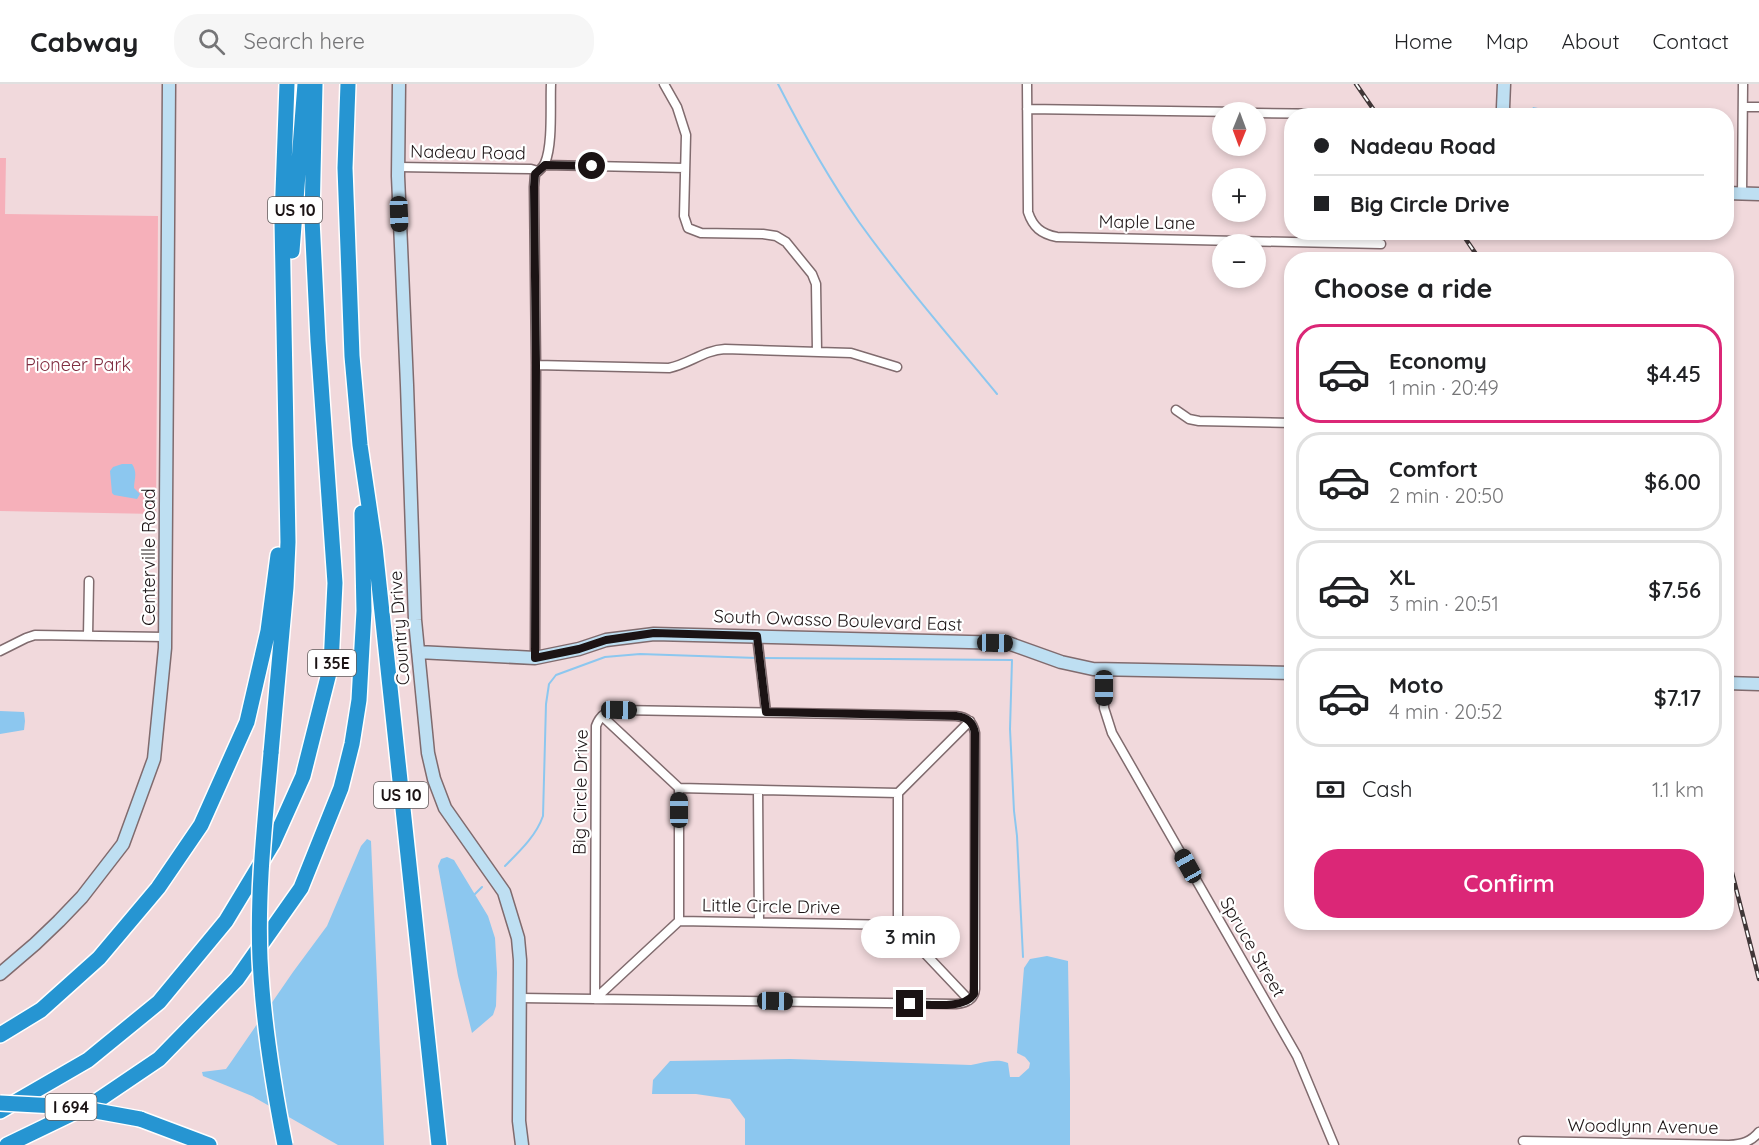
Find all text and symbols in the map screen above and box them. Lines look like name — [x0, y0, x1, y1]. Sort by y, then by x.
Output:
search box — [174, 14, 594, 68]
text: Cabway — [30, 24, 138, 59]
icon: search — [195, 25, 228, 58]
text: Search here — [243, 27, 365, 55]
text: Home — [1394, 28, 1453, 54]
text: Map — [1486, 28, 1529, 54]
text: About — [1562, 28, 1620, 54]
text: Contact — [1653, 28, 1729, 54]
north arrow — [1212, 102, 1266, 156]
map controls — [1212, 102, 1266, 288]
text: Nadeau Road — [1350, 132, 1496, 160]
street label: Nadeau Road — [410, 139, 526, 165]
route start — [578, 152, 605, 179]
button: + — [1212, 168, 1266, 222]
text: Big Circle Drive — [1350, 190, 1510, 218]
car — [389, 196, 409, 232]
road number: US 10 — [268, 197, 322, 223]
street label: Maple Lane — [1098, 210, 1196, 234]
button: − — [1212, 234, 1266, 288]
text: Choose a ride — [1314, 271, 1492, 305]
icon: car — [1317, 347, 1371, 401]
text: Economy — [1389, 347, 1487, 375]
park label: Pioneer Park — [25, 353, 131, 376]
text: $4.45 — [1646, 360, 1701, 388]
text: 1 min · 20:49 — [1389, 375, 1499, 400]
icon: car — [1317, 455, 1371, 509]
text: Comfort — [1389, 455, 1478, 483]
text: $6.00 — [1644, 468, 1701, 496]
text: 2 min · 20:50 — [1389, 483, 1504, 508]
street label: Centerville Road — [137, 488, 160, 626]
icon: car — [1317, 563, 1371, 617]
text: XL — [1389, 563, 1416, 591]
street label: Country Drive — [384, 570, 414, 686]
text: $7.56 — [1648, 576, 1701, 604]
text: 3 min · 20:51 — [1389, 591, 1499, 616]
street label: South Owasso Boulevard East — [713, 604, 963, 636]
car — [977, 634, 1013, 652]
road number: I 35E — [308, 650, 356, 676]
car — [1095, 670, 1113, 706]
icon: car — [1317, 671, 1371, 725]
text: Moto — [1389, 671, 1443, 699]
text: $7.17 — [1654, 684, 1701, 712]
text: 4 min · 20:52 — [1389, 699, 1503, 724]
car — [601, 701, 637, 719]
street label: Big Circle Drive — [567, 729, 593, 855]
icon: cash — [1314, 773, 1347, 806]
text: Cash — [1362, 775, 1413, 803]
text: 1.1 km — [1652, 777, 1704, 802]
road number: US 10 — [374, 782, 428, 808]
car — [670, 792, 688, 828]
car — [1171, 846, 1205, 886]
button: Confirm — [1314, 849, 1704, 918]
street label: Little Circle Drive — [702, 893, 840, 919]
street label: Spruce Street — [1215, 893, 1291, 1001]
callout: 3 min — [860, 917, 960, 959]
text: 3 min — [885, 924, 936, 949]
route end — [896, 990, 923, 1017]
car — [757, 992, 793, 1010]
road number: I 694 — [46, 1094, 97, 1120]
street label: Woodlynn Avenue — [1567, 1113, 1719, 1139]

